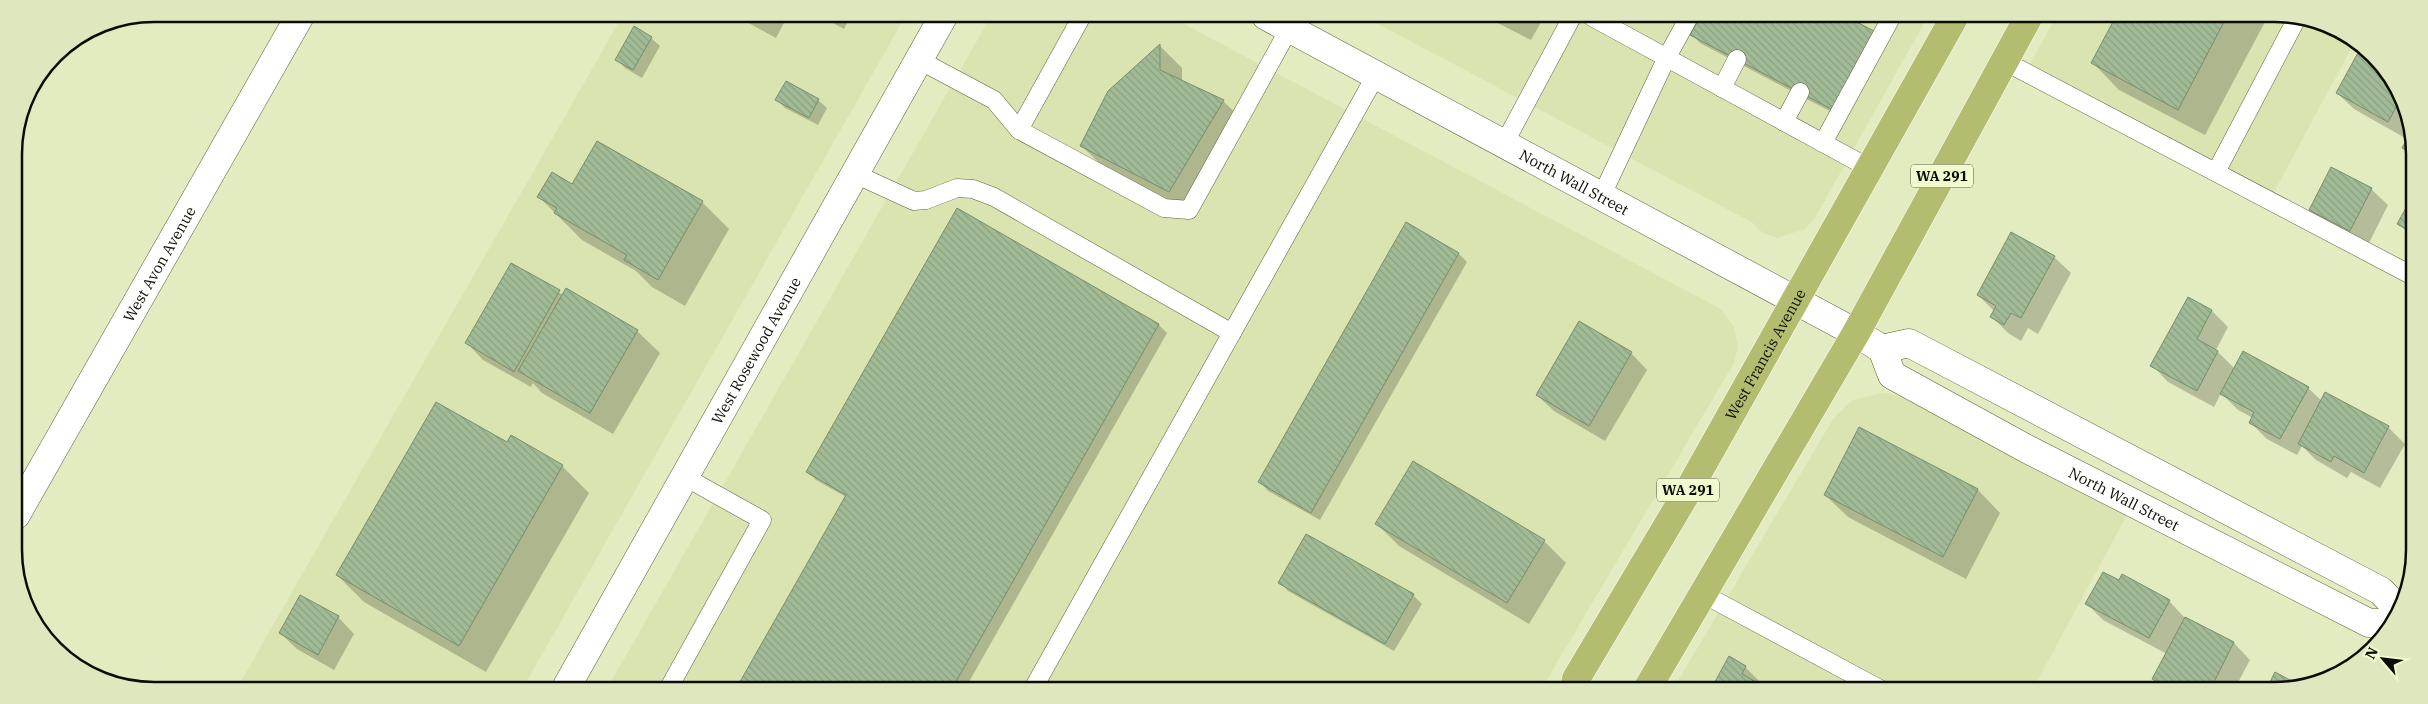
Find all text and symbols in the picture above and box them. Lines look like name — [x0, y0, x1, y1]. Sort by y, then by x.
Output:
street label: North Wall Street — [1516, 145, 1632, 219]
road number: WA 291 — [1911, 165, 1973, 188]
street label: West Avon Avenue — [118, 203, 199, 325]
street label: West Rosewood Avenue — [707, 273, 804, 427]
street label: West Francis Avenue — [1720, 285, 1809, 423]
street label: North Wall Street — [2066, 462, 2183, 534]
road number: WA 291 — [1657, 478, 1719, 502]
north arrow — [2358, 634, 2408, 684]
text: N — [2361, 644, 2382, 662]

